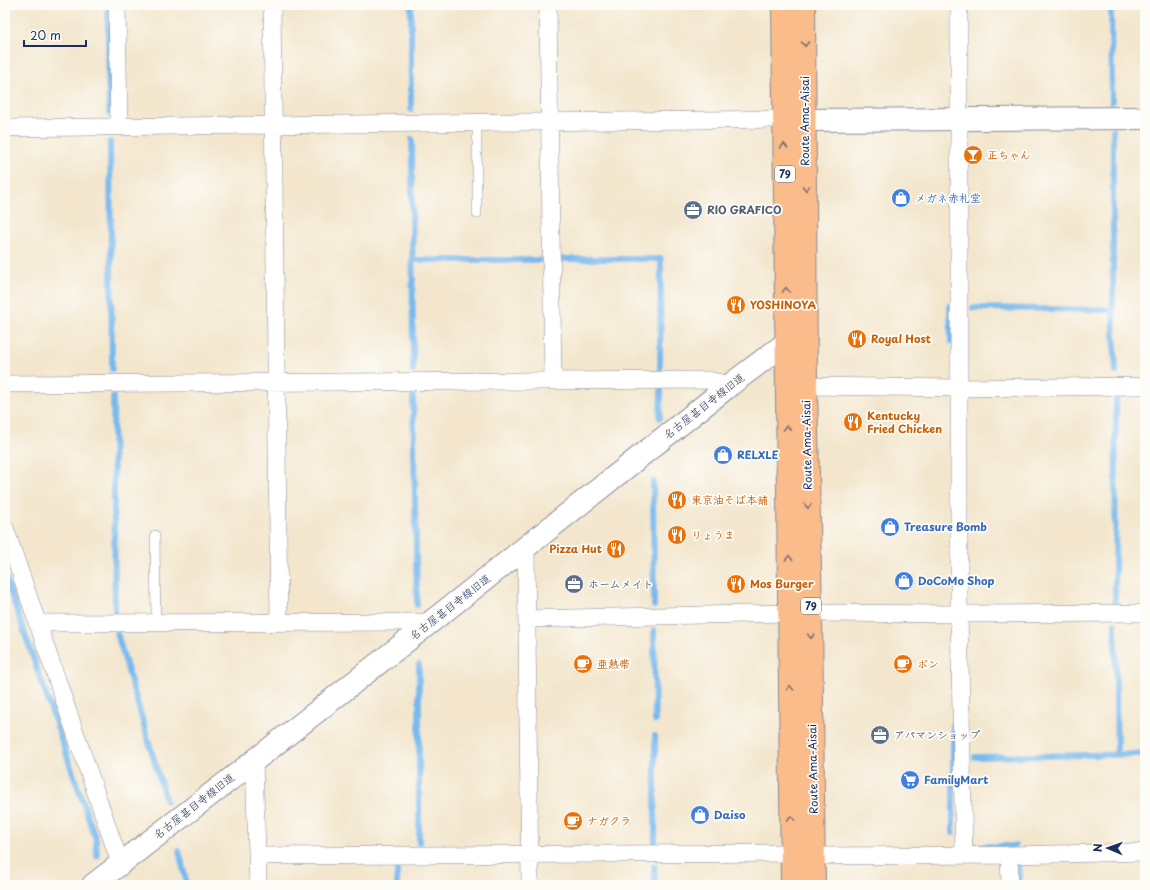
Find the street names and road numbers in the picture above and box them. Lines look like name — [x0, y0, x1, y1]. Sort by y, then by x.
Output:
street label: Route Ama-Aisai — [796, 76, 813, 166]
road number: 79 — [775, 166, 795, 182]
street label: 名古屋甚目寺線旧道 — [659, 368, 748, 443]
street label: Route Ama-Aisai — [797, 400, 816, 490]
street label: 名古屋甚目寺線旧道 — [405, 569, 494, 644]
road number: 79 — [801, 598, 821, 614]
street label: Route Ama-Aisai — [803, 724, 822, 814]
street label: 名古屋甚目寺線旧道 — [149, 768, 238, 843]

